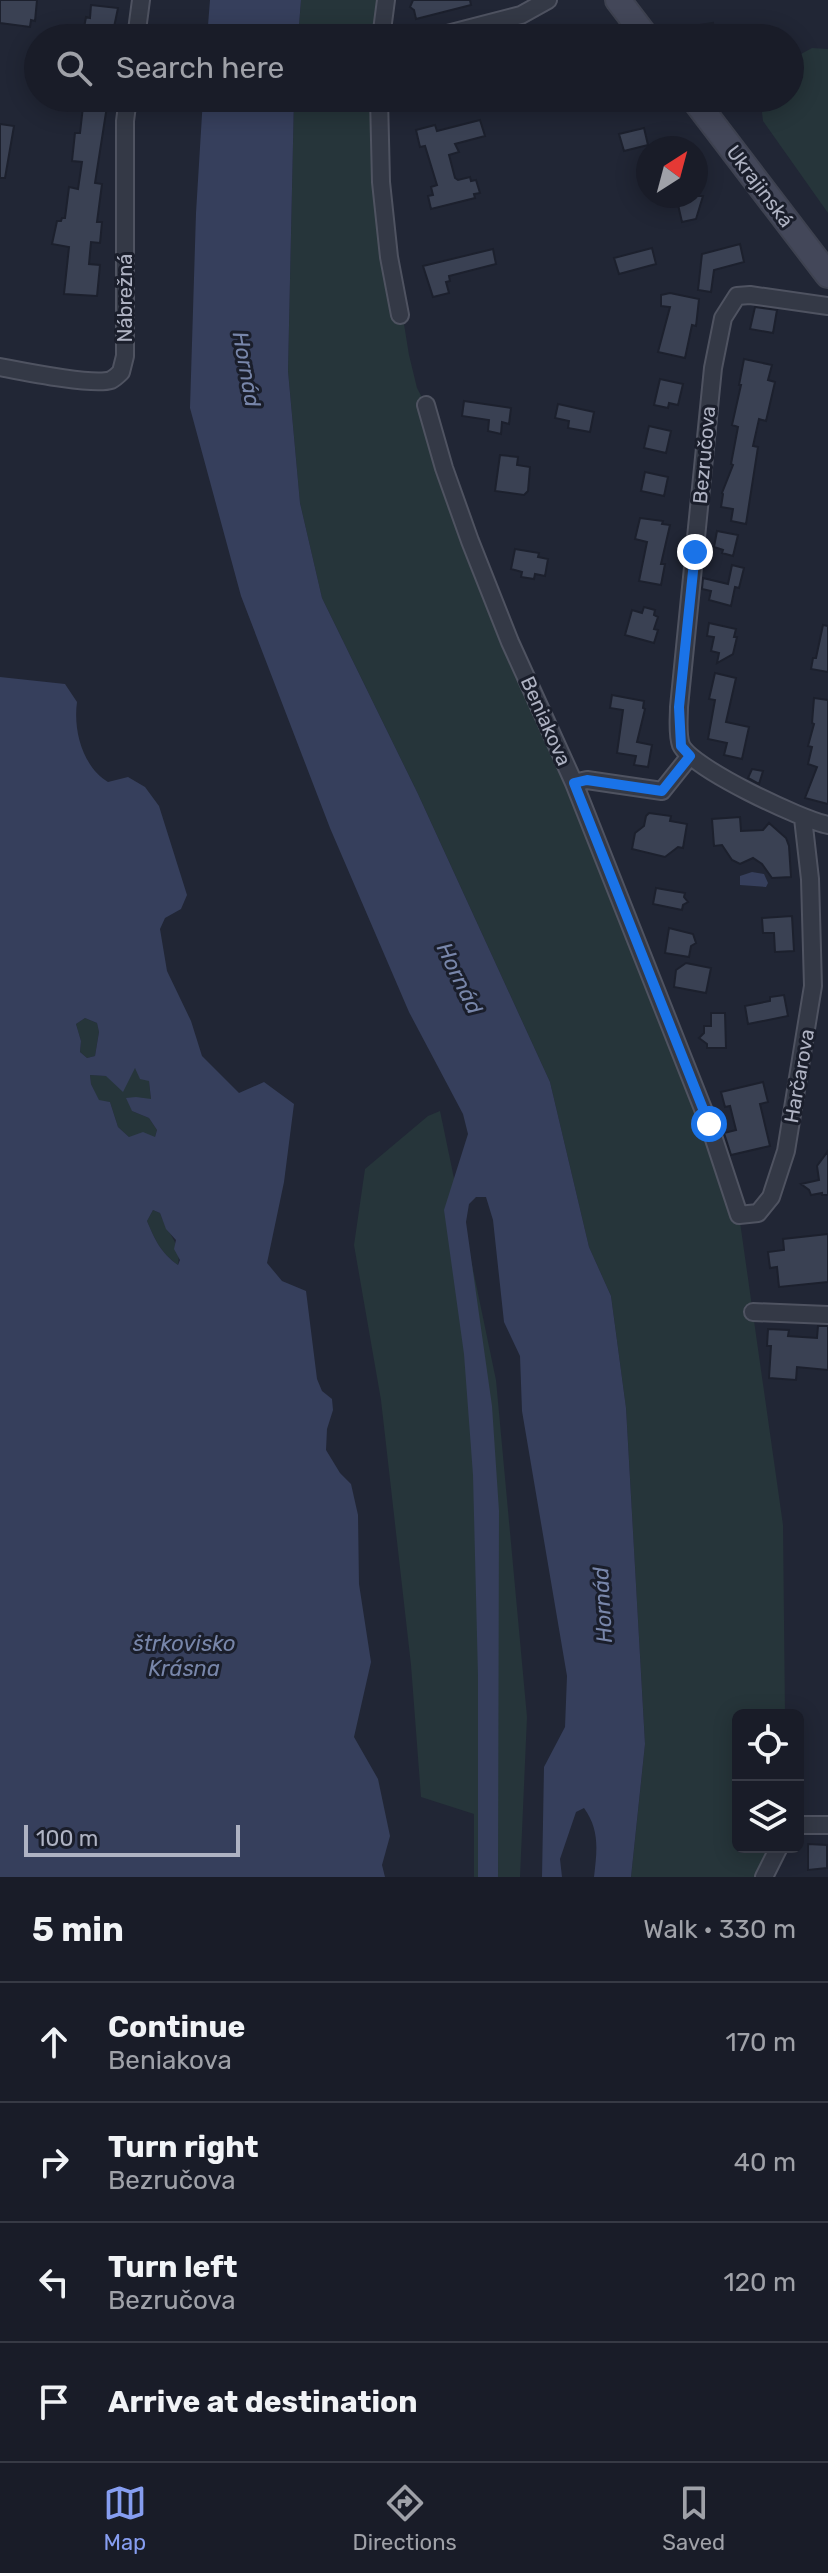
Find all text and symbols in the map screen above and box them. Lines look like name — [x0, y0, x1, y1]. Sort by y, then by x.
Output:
search box — [24, 24, 804, 112]
icon: search — [52, 46, 96, 90]
text: Search here — [116, 50, 284, 86]
north arrow — [636, 136, 708, 208]
street label: Ukrajinská — [721, 140, 799, 232]
street label: Nábrežná — [113, 254, 137, 342]
water label: Hornád — [227, 329, 267, 410]
street label: Bezručova — [688, 405, 720, 505]
route end — [677, 534, 713, 570]
street label: Beniakova — [516, 673, 576, 769]
water label: Hornád — [431, 938, 489, 1019]
street label: Harčarova — [779, 1027, 819, 1125]
route start — [691, 1106, 727, 1142]
water label: Hornád — [587, 1565, 618, 1644]
water label: štrkovisko Krásna — [132, 1630, 236, 1682]
map controls — [732, 1709, 804, 1853]
button: locate — [732, 1709, 804, 1781]
button: layers — [732, 1781, 804, 1853]
scale bar — [24, 1821, 240, 1857]
text: 100 m — [36, 1825, 98, 1852]
text: 5 min — [32, 1909, 124, 1950]
text: Walk · 330 m — [643, 1914, 796, 1945]
text: Continue — [108, 2009, 245, 2045]
icon: ahead — [32, 2020, 76, 2064]
text: 170 m — [726, 2027, 796, 2058]
text: Beniakova — [108, 2045, 232, 2076]
text: Turn right — [108, 2129, 259, 2165]
icon: right — [32, 2140, 76, 2184]
text: 40 m — [734, 2147, 796, 2178]
text: Bezručova — [108, 2165, 236, 2196]
text: Turn left — [108, 2249, 238, 2285]
icon: left — [32, 2260, 76, 2304]
text: 120 m — [724, 2267, 796, 2298]
text: Bezručova — [108, 2285, 236, 2316]
icon: arrive — [32, 2380, 76, 2424]
text: Arrive at destination — [108, 2384, 418, 2420]
tab: Map — [103, 2481, 147, 2556]
tab: Directions — [352, 2481, 457, 2556]
tab: Saved — [662, 2481, 725, 2556]

